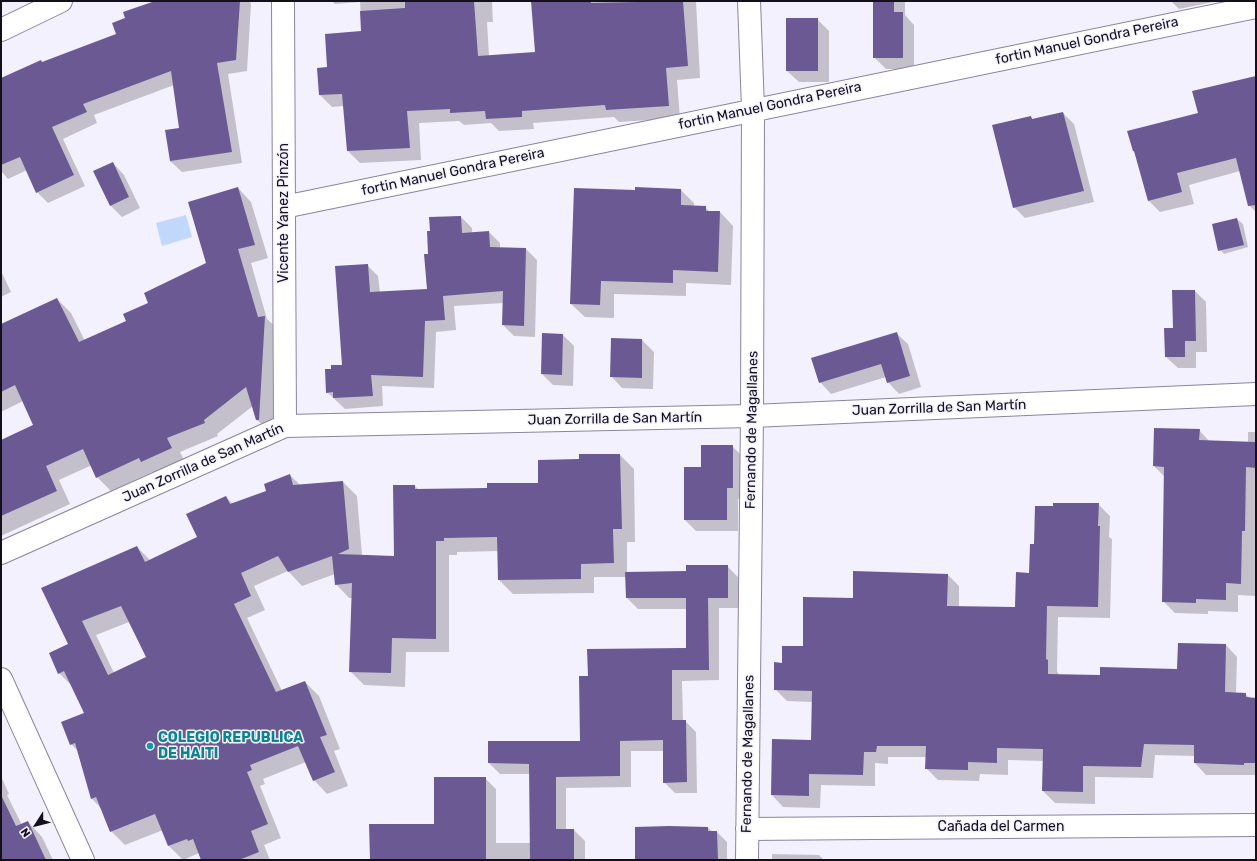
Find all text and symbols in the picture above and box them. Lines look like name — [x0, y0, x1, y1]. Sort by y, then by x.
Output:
street label: fortin Manuel Gondra Pereira — [994, 13, 1180, 69]
street label: fortin Manuel Gondra Pereira — [677, 78, 863, 134]
street label: Vicente Yanez Pinzón — [276, 143, 292, 283]
street label: fortin Manuel Gondra Pereira — [360, 144, 546, 200]
street label: Fernando de Magallanes — [742, 351, 762, 509]
street label: Juan Zorrilla de San Martín — [851, 397, 1027, 419]
street label: Juan Zorrilla de San Martín — [528, 409, 702, 429]
street label: Juan Zorrilla de San Martín — [120, 420, 286, 506]
street label: Fernando de Magallanes — [738, 675, 758, 833]
place label: COLEGIO REPUBLICA DE HAITI — [158, 730, 303, 762]
marker: COLEGIO REPUBLICA DE HAITI — [145, 741, 155, 751]
north arrow — [16, 805, 56, 845]
street label: Cañada del Carmen — [938, 819, 1064, 835]
text: N — [18, 825, 33, 839]

